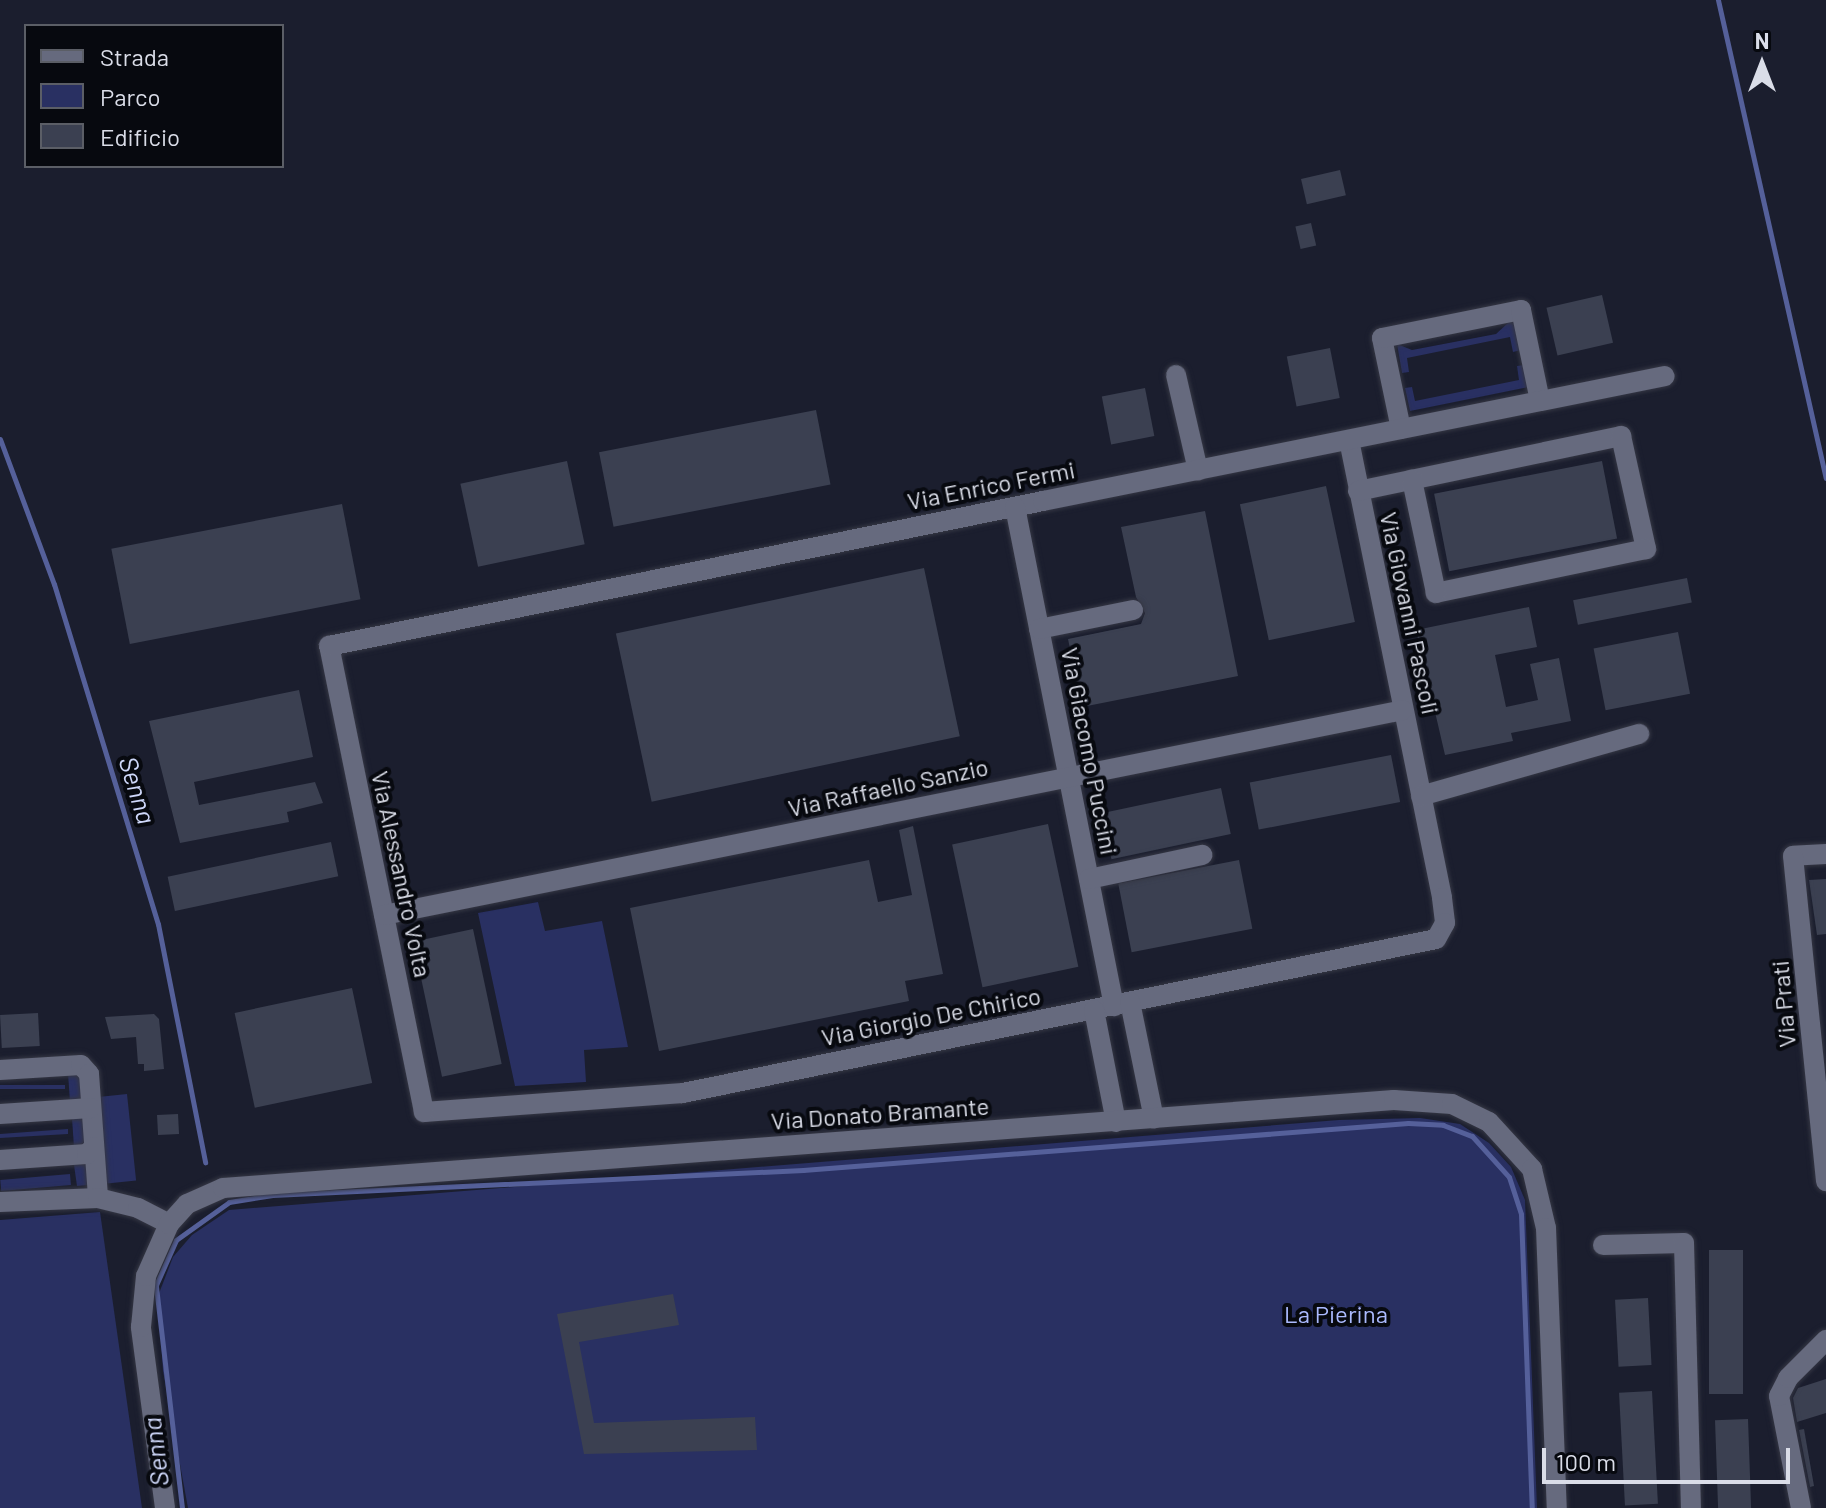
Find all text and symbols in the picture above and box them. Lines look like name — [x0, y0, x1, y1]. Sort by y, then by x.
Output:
legend — [24, 24, 284, 168]
north arrow — [1722, 24, 1802, 104]
text: N — [1755, 27, 1769, 53]
text: Strada — [100, 42, 169, 71]
text: Parco — [100, 82, 161, 111]
text: Edificio — [100, 122, 180, 151]
street label: Via Enrico Fermi — [905, 455, 1077, 515]
street label: Via Giovanni Pascoli — [1374, 509, 1446, 717]
street label: Via Giacomo Puccini — [1056, 645, 1124, 857]
water label: Senna — [113, 752, 163, 828]
street label: Via Raffaello Sanzio — [785, 752, 991, 822]
street label: Via Alessandro Volta — [366, 768, 438, 980]
street label: Via Prati — [1765, 959, 1801, 1049]
street label: Via Giorgio De Chirico — [819, 981, 1043, 1051]
street label: Via Donato Bramante — [770, 1091, 990, 1135]
park label: La Pierina — [1284, 1300, 1388, 1328]
water label: Senna — [135, 1416, 175, 1488]
scale bar — [1546, 1432, 1794, 1482]
text: 100 m — [1556, 1447, 1616, 1476]

